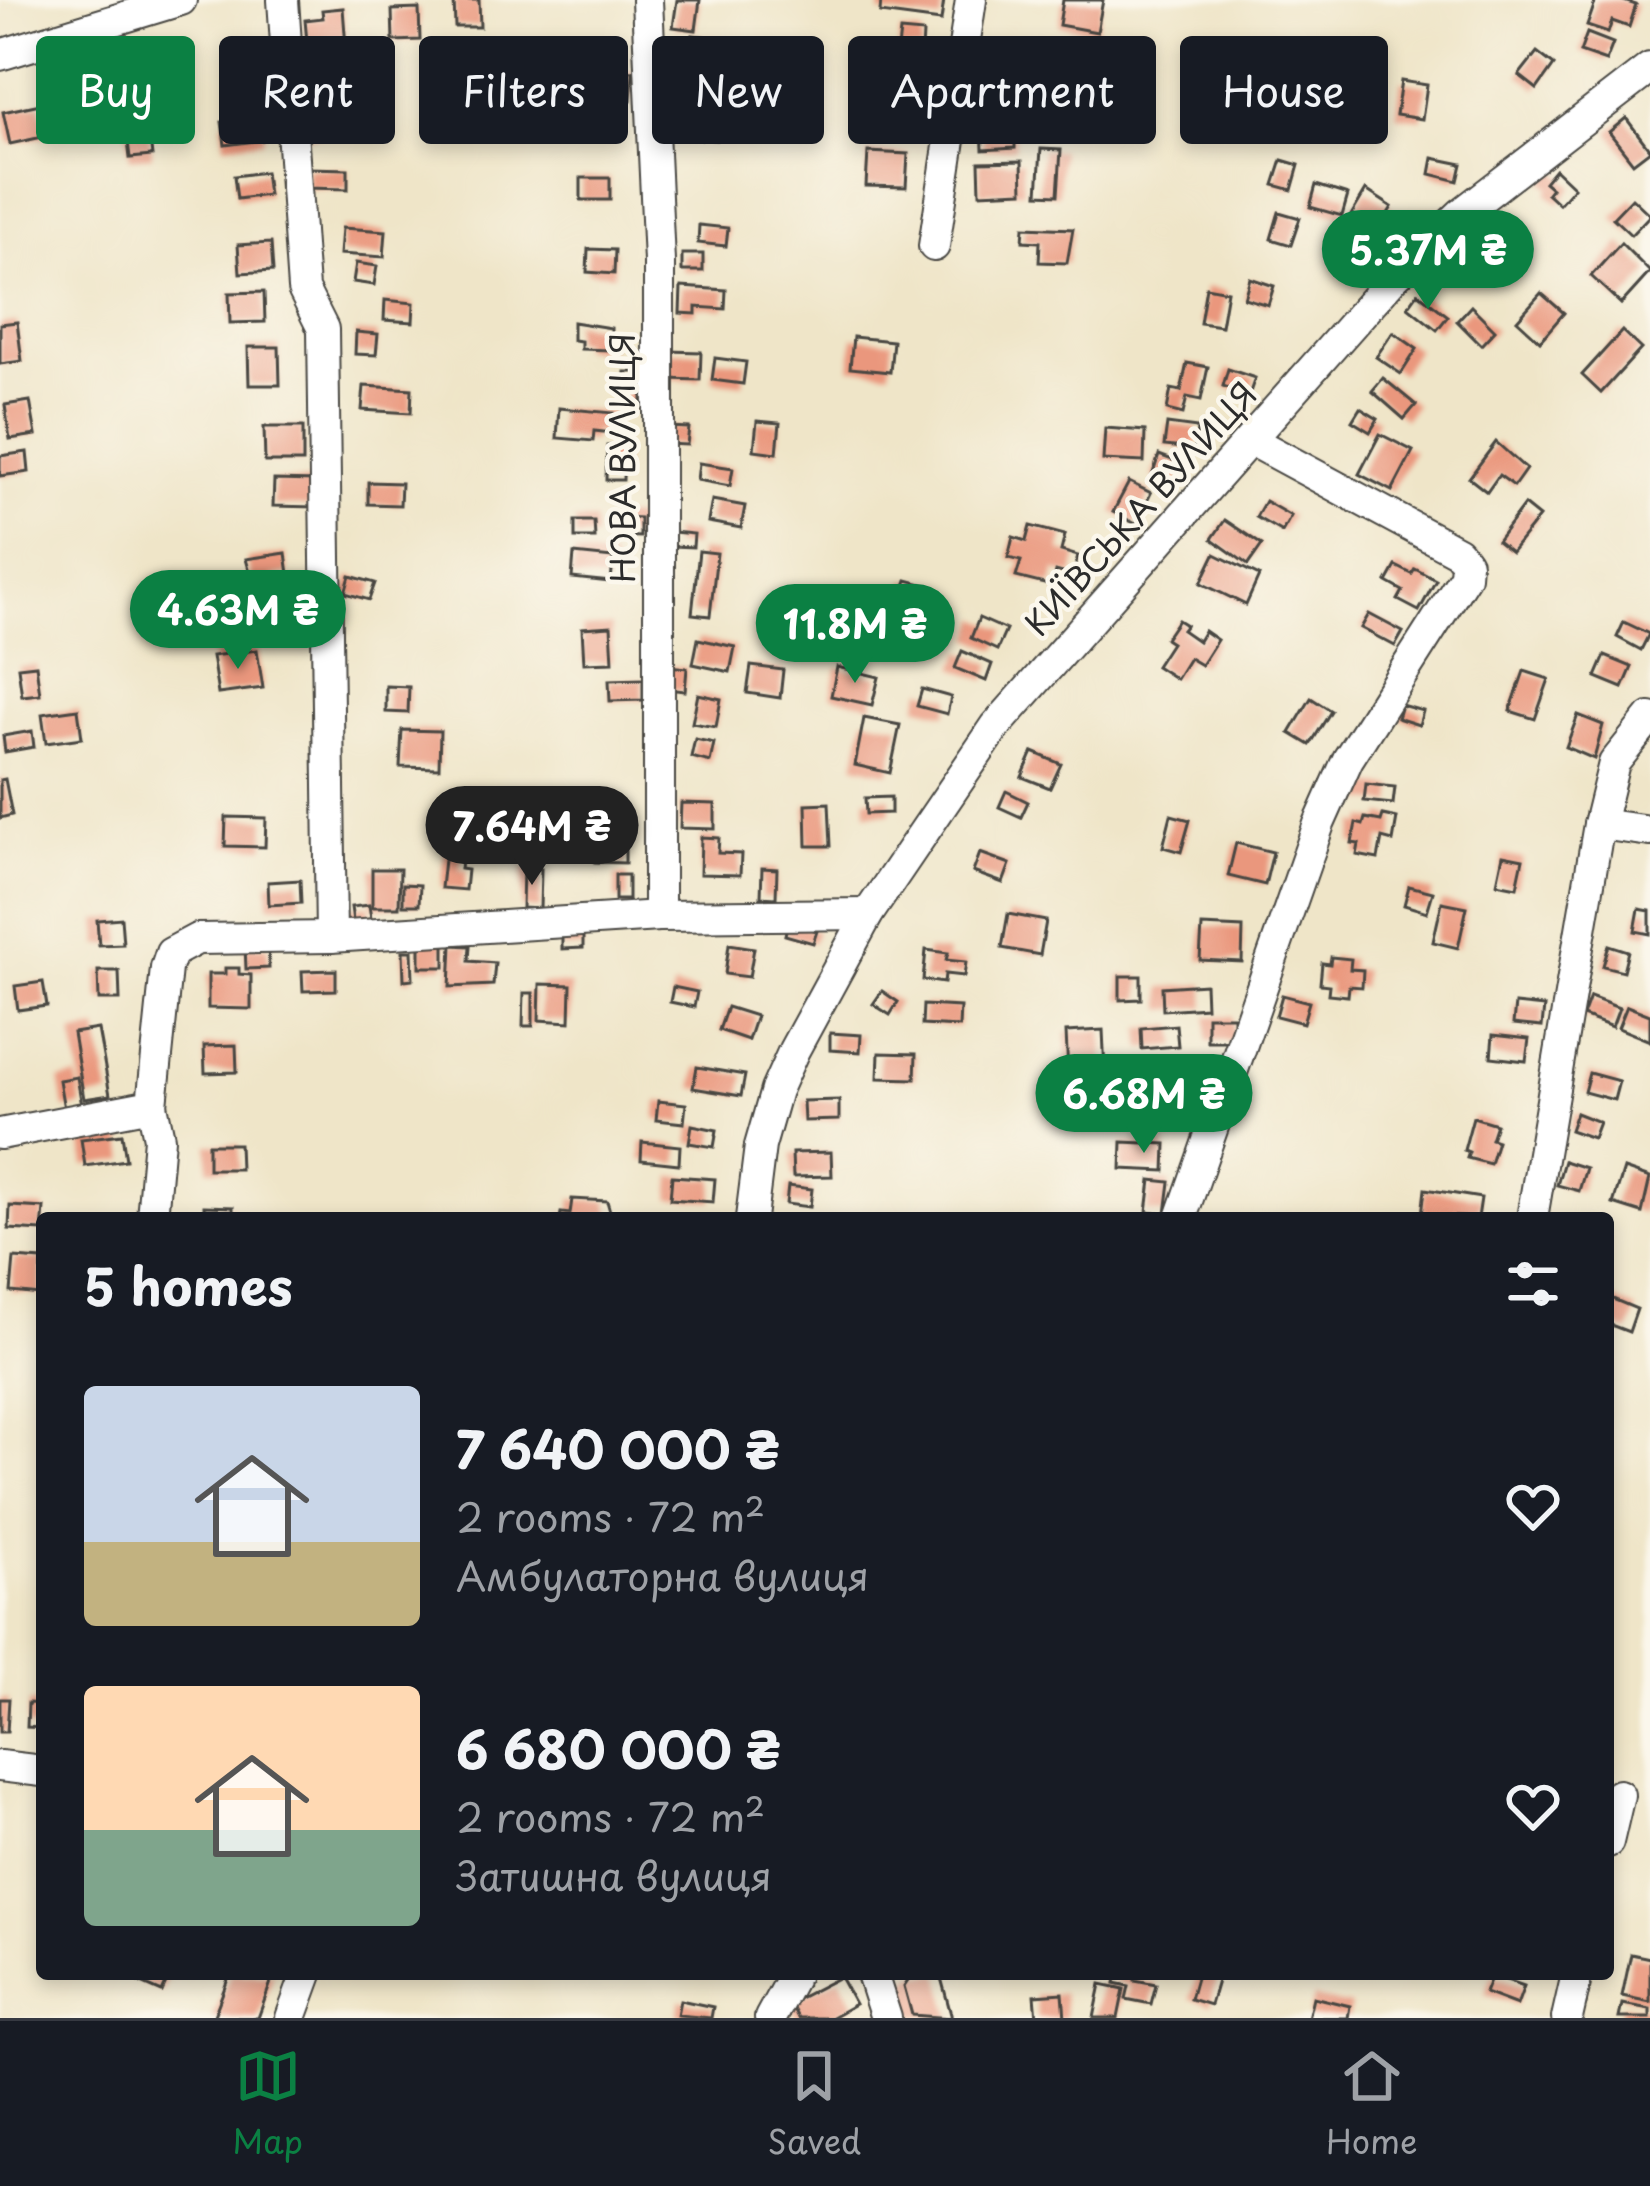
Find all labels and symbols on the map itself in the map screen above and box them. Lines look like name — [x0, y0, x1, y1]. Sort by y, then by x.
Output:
pin: 5.37M ₴ — [1317, 210, 1539, 312]
street label: НОВА ВУЛИЦЯ — [596, 333, 646, 583]
street label: КИЇВСЬКА ВУЛИЦЯ — [1012, 369, 1267, 646]
pin: 4.63M ₴ — [127, 570, 349, 672]
pin: 11.8M ₴ — [744, 584, 966, 686]
pin: 7.64M ₴ — [421, 786, 643, 888]
pin: 6.68M ₴ — [1033, 1054, 1255, 1156]

